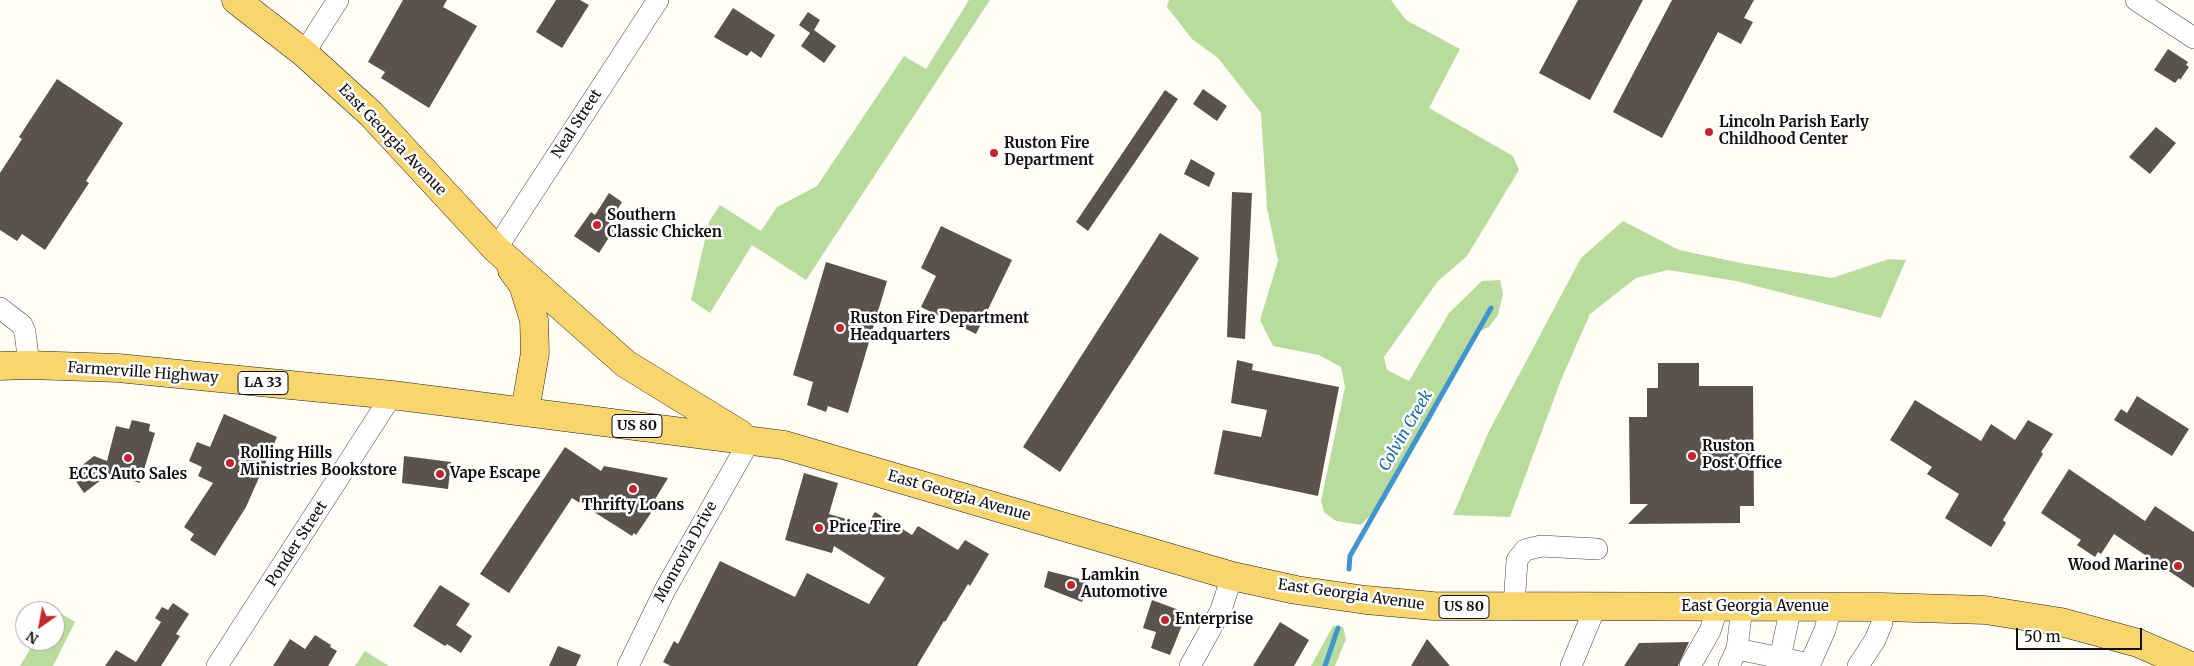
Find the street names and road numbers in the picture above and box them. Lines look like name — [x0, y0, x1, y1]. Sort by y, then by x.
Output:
street label: East Georgia Avenue — [334, 81, 450, 199]
street label: Neal Street — [548, 86, 606, 162]
street label: Farmerville Highway — [67, 359, 219, 387]
road number: LA 33 — [238, 372, 288, 394]
road number: US 80 — [612, 414, 662, 438]
street label: East Georgia Avenue — [886, 467, 1032, 525]
street label: Ponder Street — [263, 498, 331, 590]
street label: Monrovia Drive — [651, 499, 721, 605]
street label: East Georgia Avenue — [1277, 576, 1425, 614]
road number: US 80 — [1439, 596, 1489, 618]
street label: East Georgia Avenue — [1681, 598, 1829, 616]

